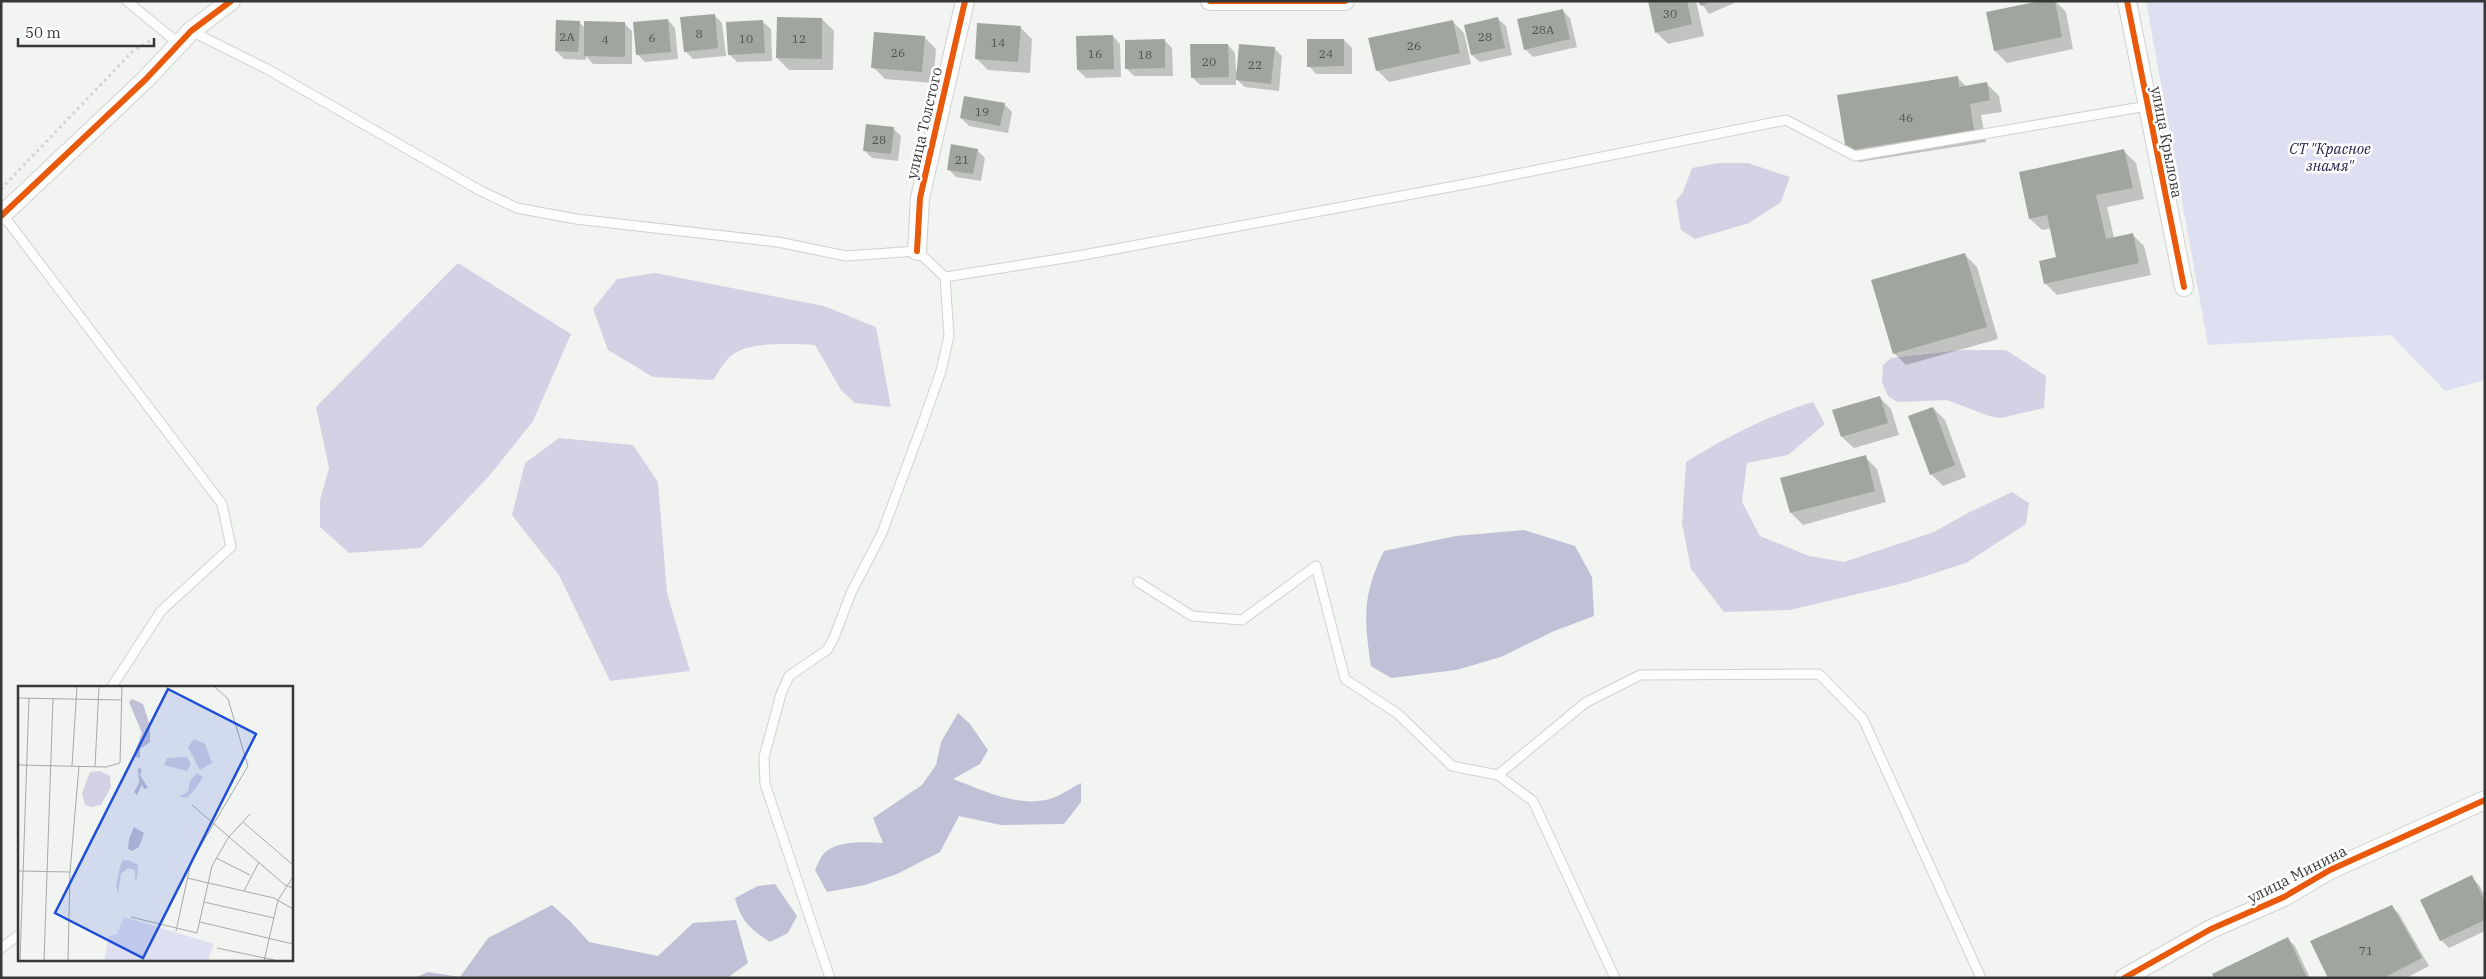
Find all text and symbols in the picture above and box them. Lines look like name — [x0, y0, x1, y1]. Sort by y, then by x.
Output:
house number: 30 — [1663, 6, 1677, 21]
scale bar — [18, 15, 154, 47]
house number: 28А — [1532, 22, 1555, 37]
text: 50 m — [25, 23, 61, 42]
house number: 8 — [695, 26, 703, 41]
house number: 2А — [559, 29, 575, 44]
house number: 28 — [1478, 29, 1492, 44]
house number: 6 — [648, 30, 656, 45]
house number: 10 — [739, 31, 753, 46]
house number: 12 — [792, 31, 806, 46]
house number: 4 — [601, 32, 609, 47]
house number: 14 — [991, 35, 1005, 50]
house number: 26 — [1407, 38, 1421, 53]
house number: 26 — [891, 45, 905, 60]
house number: 16 — [1088, 46, 1102, 61]
house number: 24 — [1319, 46, 1333, 61]
house number: 18 — [1138, 47, 1152, 62]
house number: 20 — [1202, 54, 1216, 69]
house number: 22 — [1248, 57, 1262, 72]
street label: улица Толстого — [902, 65, 946, 181]
street label: улица Крылова — [2147, 85, 2187, 199]
house number: 19 — [975, 104, 989, 119]
house number: 46 — [1899, 110, 1913, 125]
house number: 28 — [872, 132, 886, 147]
park label: СТ "Красное знамя" — [2289, 139, 2371, 175]
house number: 21 — [955, 152, 969, 167]
inset map — [18, 686, 292, 962]
street label: улица Минина — [2244, 841, 2350, 907]
house number: 71 — [2359, 943, 2373, 958]

